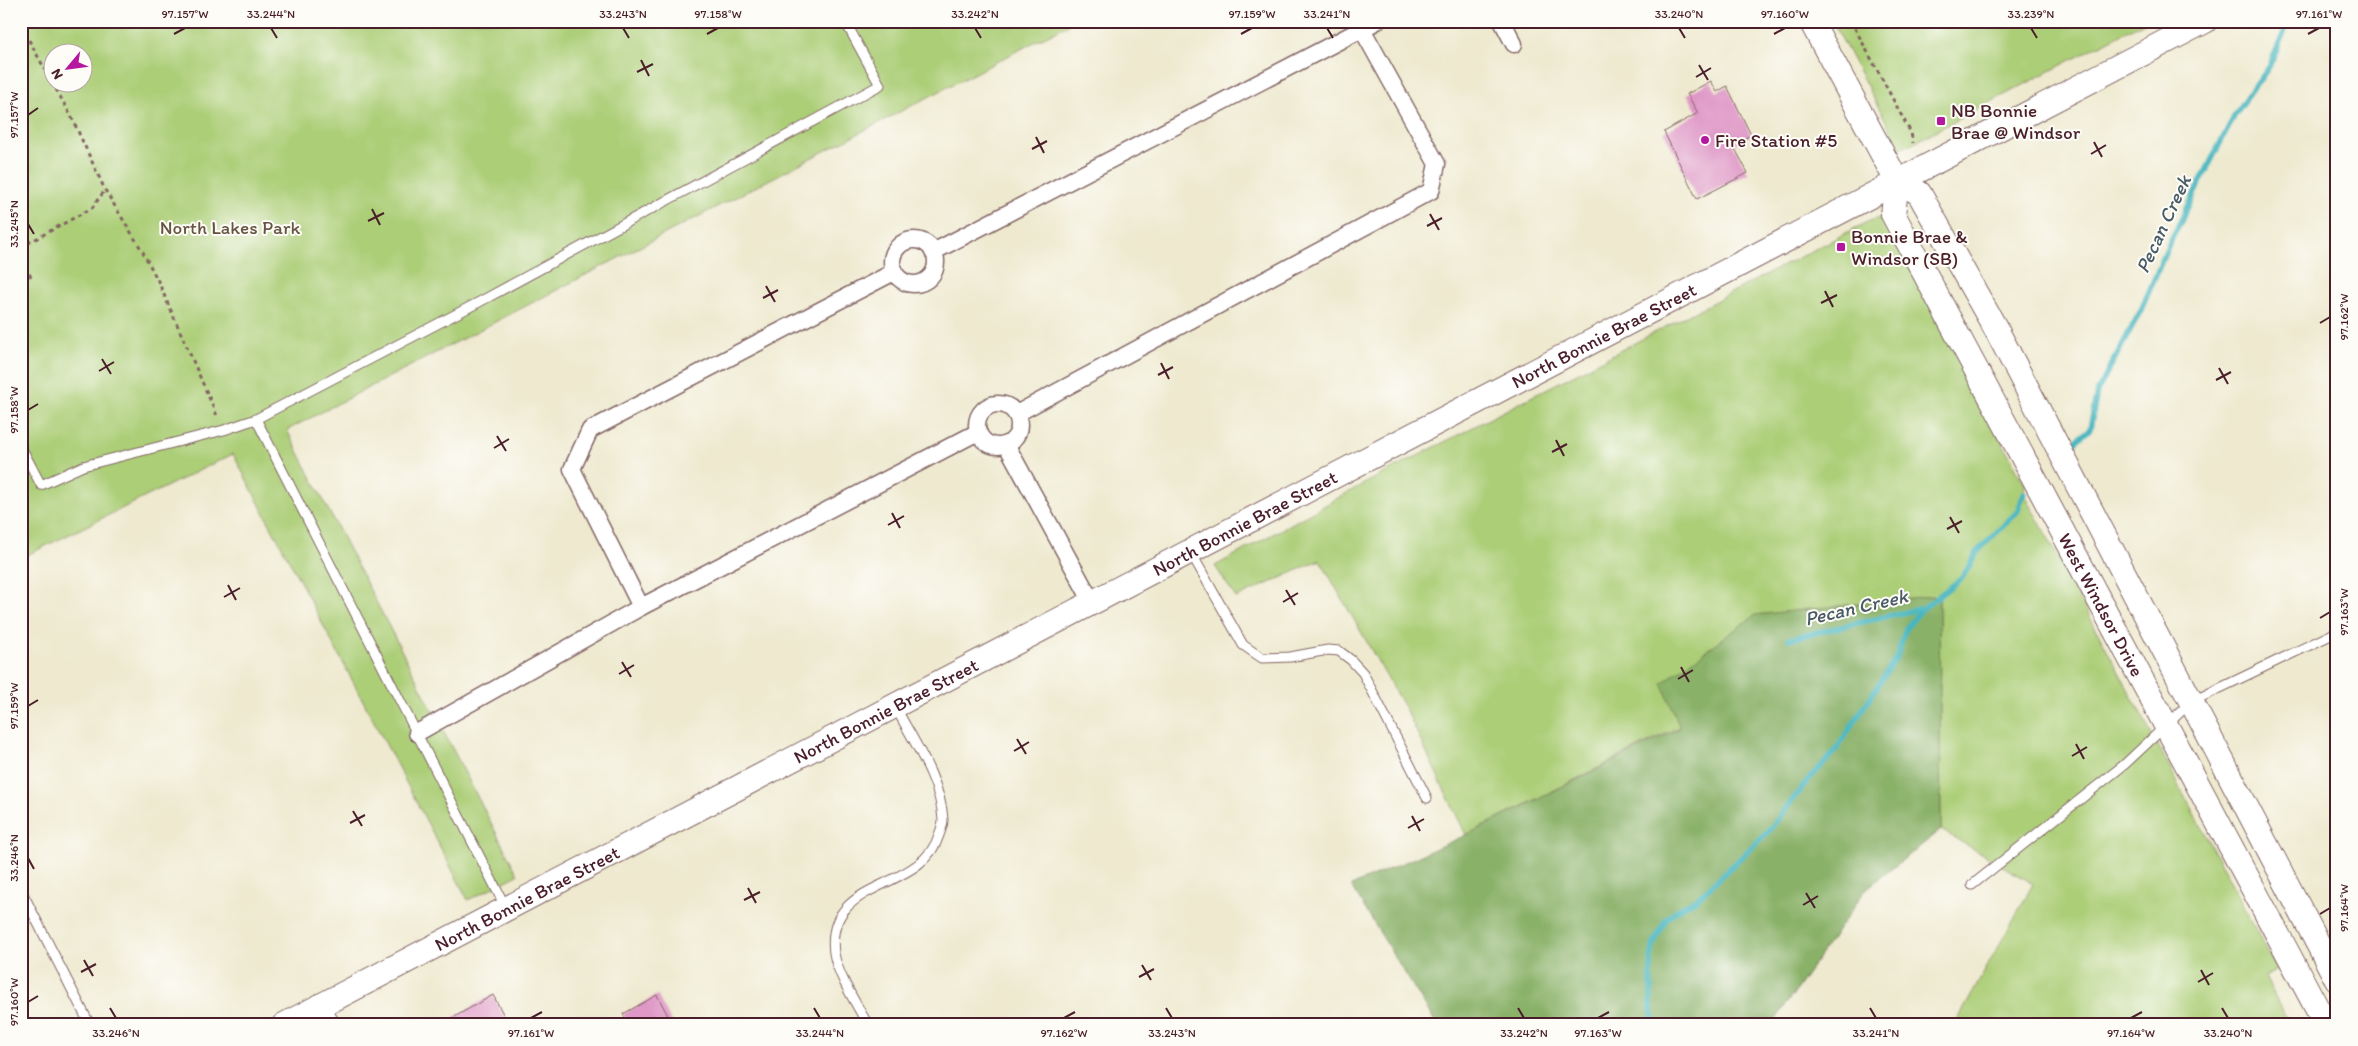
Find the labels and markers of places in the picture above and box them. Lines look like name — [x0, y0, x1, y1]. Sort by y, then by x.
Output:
place label: NB Bonnie Brae @ Windsor — [1951, 99, 2081, 144]
marker: NB Bonnie Brae @ Windsor — [1935, 115, 1947, 127]
place label: Fire Station #5 — [1715, 129, 1837, 152]
marker: Fire Station #5 — [1699, 134, 1711, 146]
place label: Bonnie Brae & Windsor (SB) — [1851, 225, 1967, 270]
marker: Bonnie Brae & Windsor (SB) — [1835, 241, 1847, 253]

